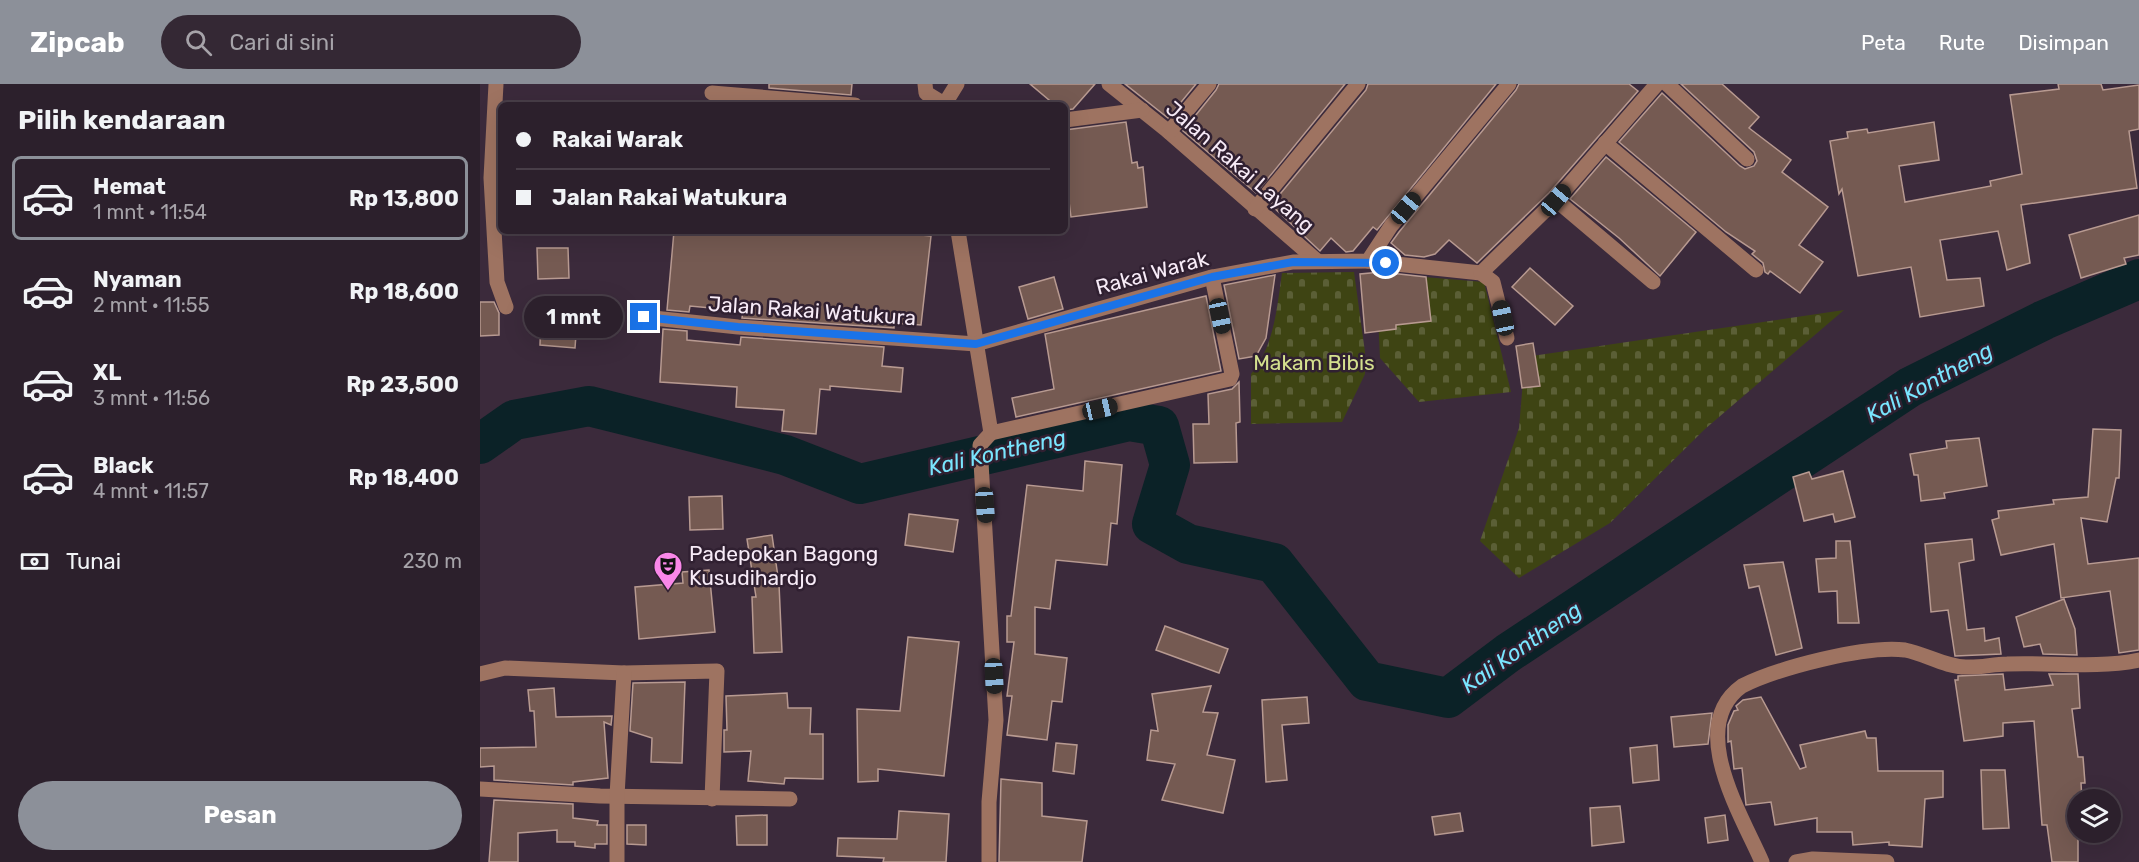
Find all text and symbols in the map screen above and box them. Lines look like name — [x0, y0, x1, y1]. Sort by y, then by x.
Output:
search box — [161, 15, 581, 69]
text: Zipcab — [30, 26, 125, 59]
icon: search — [182, 26, 215, 59]
text: Cari di sini — [230, 29, 334, 56]
text: Peta — [1861, 30, 1906, 55]
text: Rute — [1939, 30, 1985, 55]
text: Disimpan — [2018, 30, 2109, 55]
street label: Jalan Rakai Layang — [1161, 95, 1320, 238]
text: Pilih kendaraan — [18, 104, 226, 136]
text: Rakai Warak — [552, 126, 683, 153]
icon: car — [21, 171, 75, 225]
text: Hemat — [93, 173, 166, 200]
car — [1538, 180, 1574, 220]
text: Jalan Rakai Watukura — [552, 184, 787, 211]
text: Rp 13,800 — [349, 185, 459, 212]
car — [1388, 188, 1424, 228]
text: 1 mnt · 11:54 — [93, 200, 207, 224]
street label: Rakai Warak — [1093, 245, 1211, 300]
route start — [1372, 249, 1399, 276]
icon: car — [21, 264, 75, 318]
text: Nyaman — [93, 266, 182, 293]
text: Rp 18,600 — [349, 278, 459, 305]
street label: Jalan Rakai Watukura — [707, 291, 917, 330]
text: 2 mnt · 11:55 — [93, 293, 210, 317]
callout: 1 mnt — [524, 296, 623, 338]
car — [1207, 297, 1233, 335]
car — [1490, 299, 1516, 337]
route end — [630, 303, 657, 330]
text: 1 mnt — [546, 305, 601, 329]
water label: Kali Kontheng — [1861, 337, 1997, 428]
park label: Makam Bibis — [1253, 350, 1375, 375]
icon: car — [21, 357, 75, 411]
text: XL — [93, 359, 121, 386]
text: Rp 23,500 — [346, 371, 459, 398]
text: 3 mnt · 11:56 — [93, 386, 210, 410]
car — [1080, 396, 1120, 422]
water label: Kali Kontheng — [926, 424, 1069, 481]
icon: car — [21, 450, 75, 504]
text: Black — [93, 452, 154, 479]
text: Rp 18,400 — [349, 464, 459, 491]
text: 4 mnt · 11:57 — [93, 479, 209, 503]
car — [975, 486, 995, 524]
place label: Padepokan Bagong Kusudihardjo — [689, 541, 878, 590]
icon: cash — [18, 545, 51, 578]
text: Tunai — [66, 548, 121, 575]
text: 230 m — [403, 549, 462, 573]
theatre icon: Padepokan Bagong Kusudihardjo — [652, 550, 684, 592]
water label: Kali Kontheng — [1456, 596, 1587, 699]
car — [984, 658, 1004, 694]
button: Pesan — [18, 781, 462, 850]
map controls — [2067, 789, 2121, 843]
button: layers — [2067, 789, 2121, 843]

